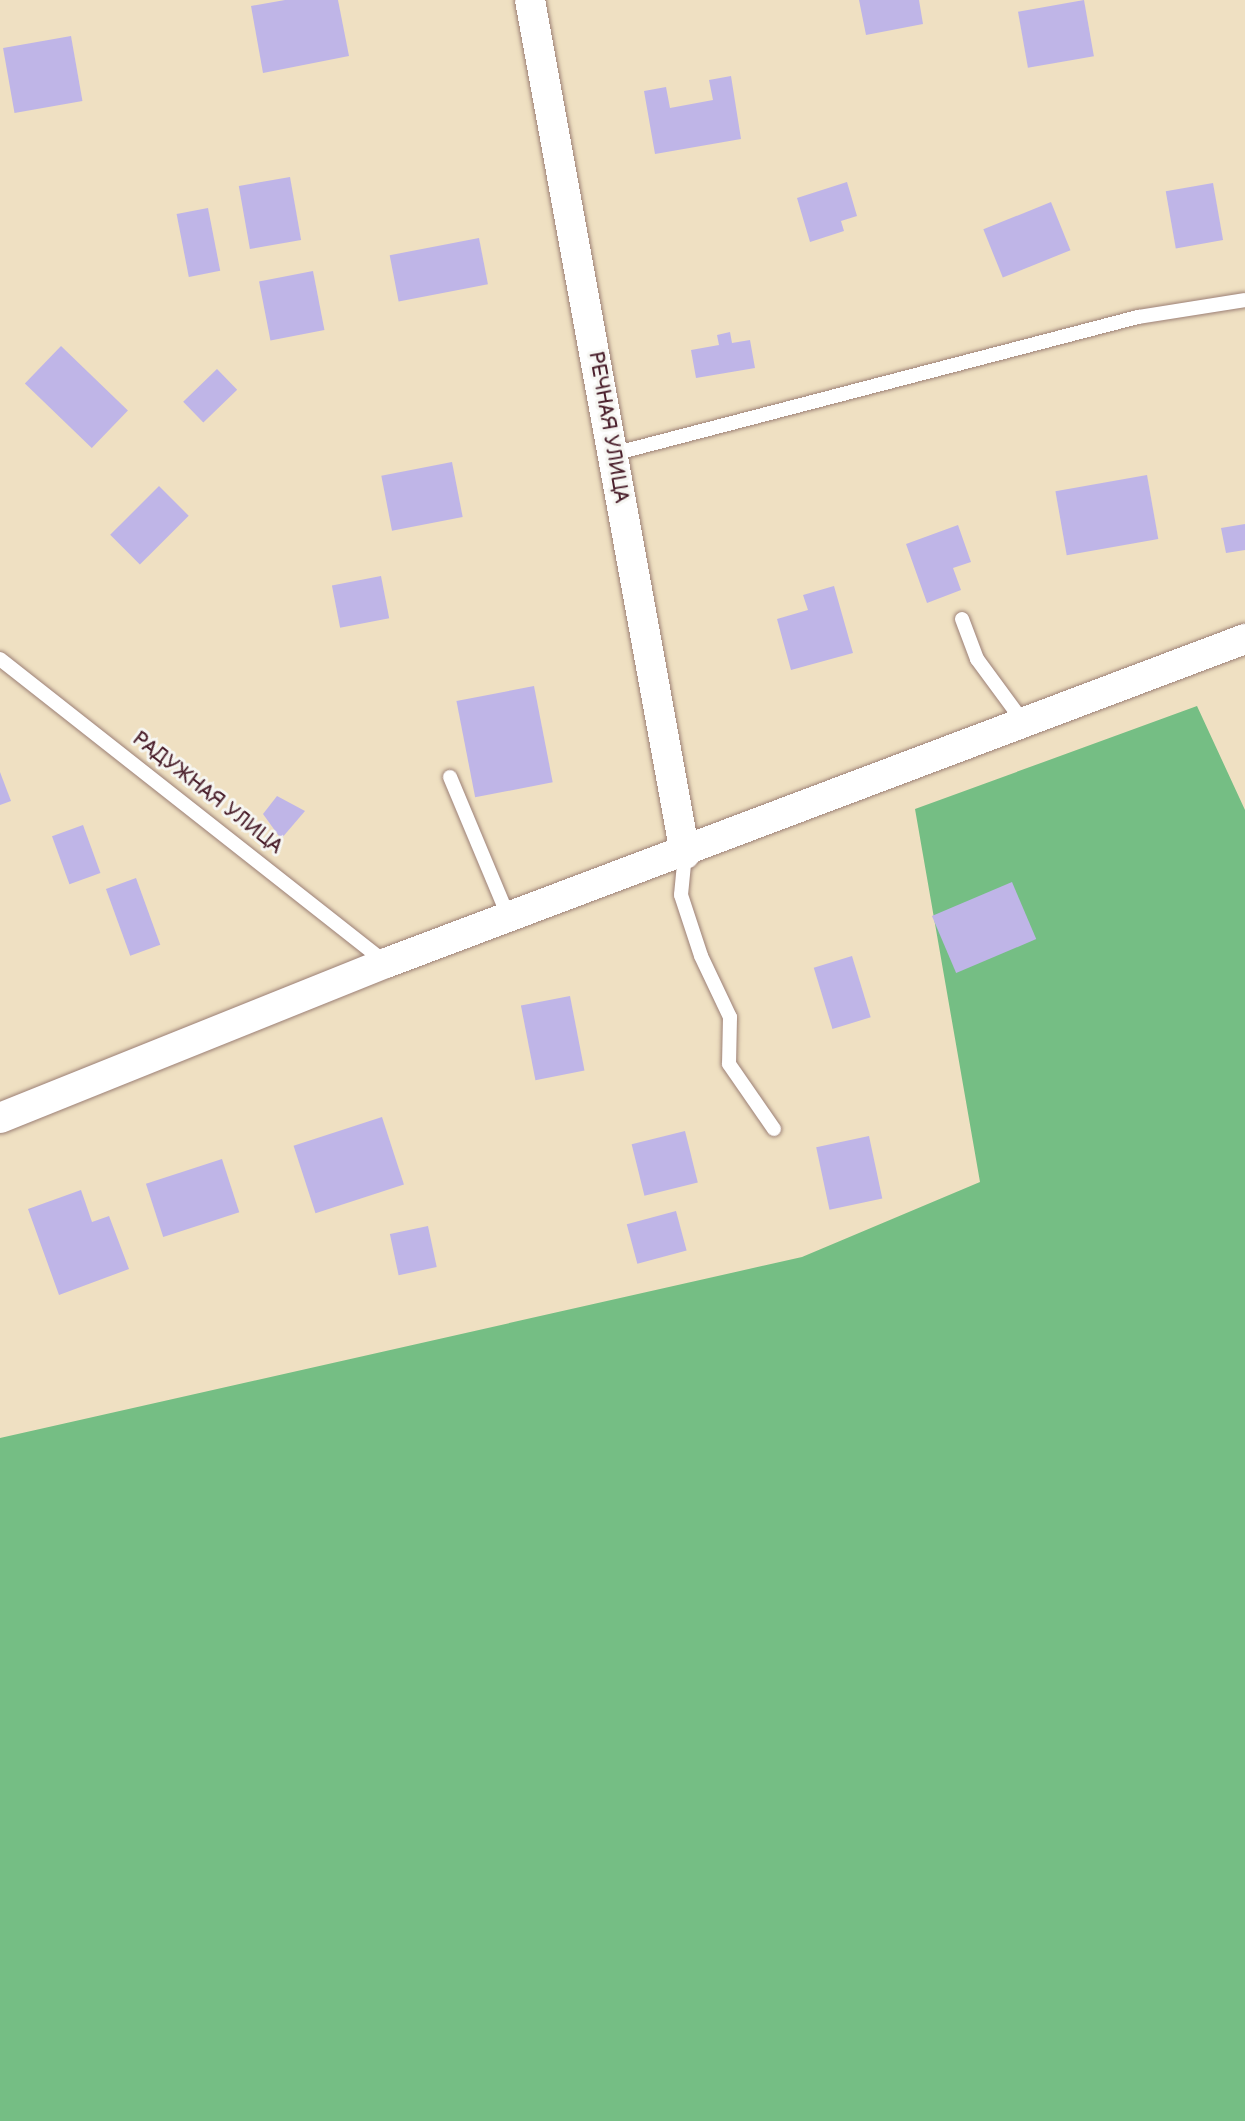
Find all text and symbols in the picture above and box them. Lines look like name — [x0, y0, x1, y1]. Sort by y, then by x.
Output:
street label: РЕЧНАЯ УЛИЦА — [583, 349, 633, 505]
street label: РАДУЖНАЯ УЛИЦА — [127, 727, 287, 859]

